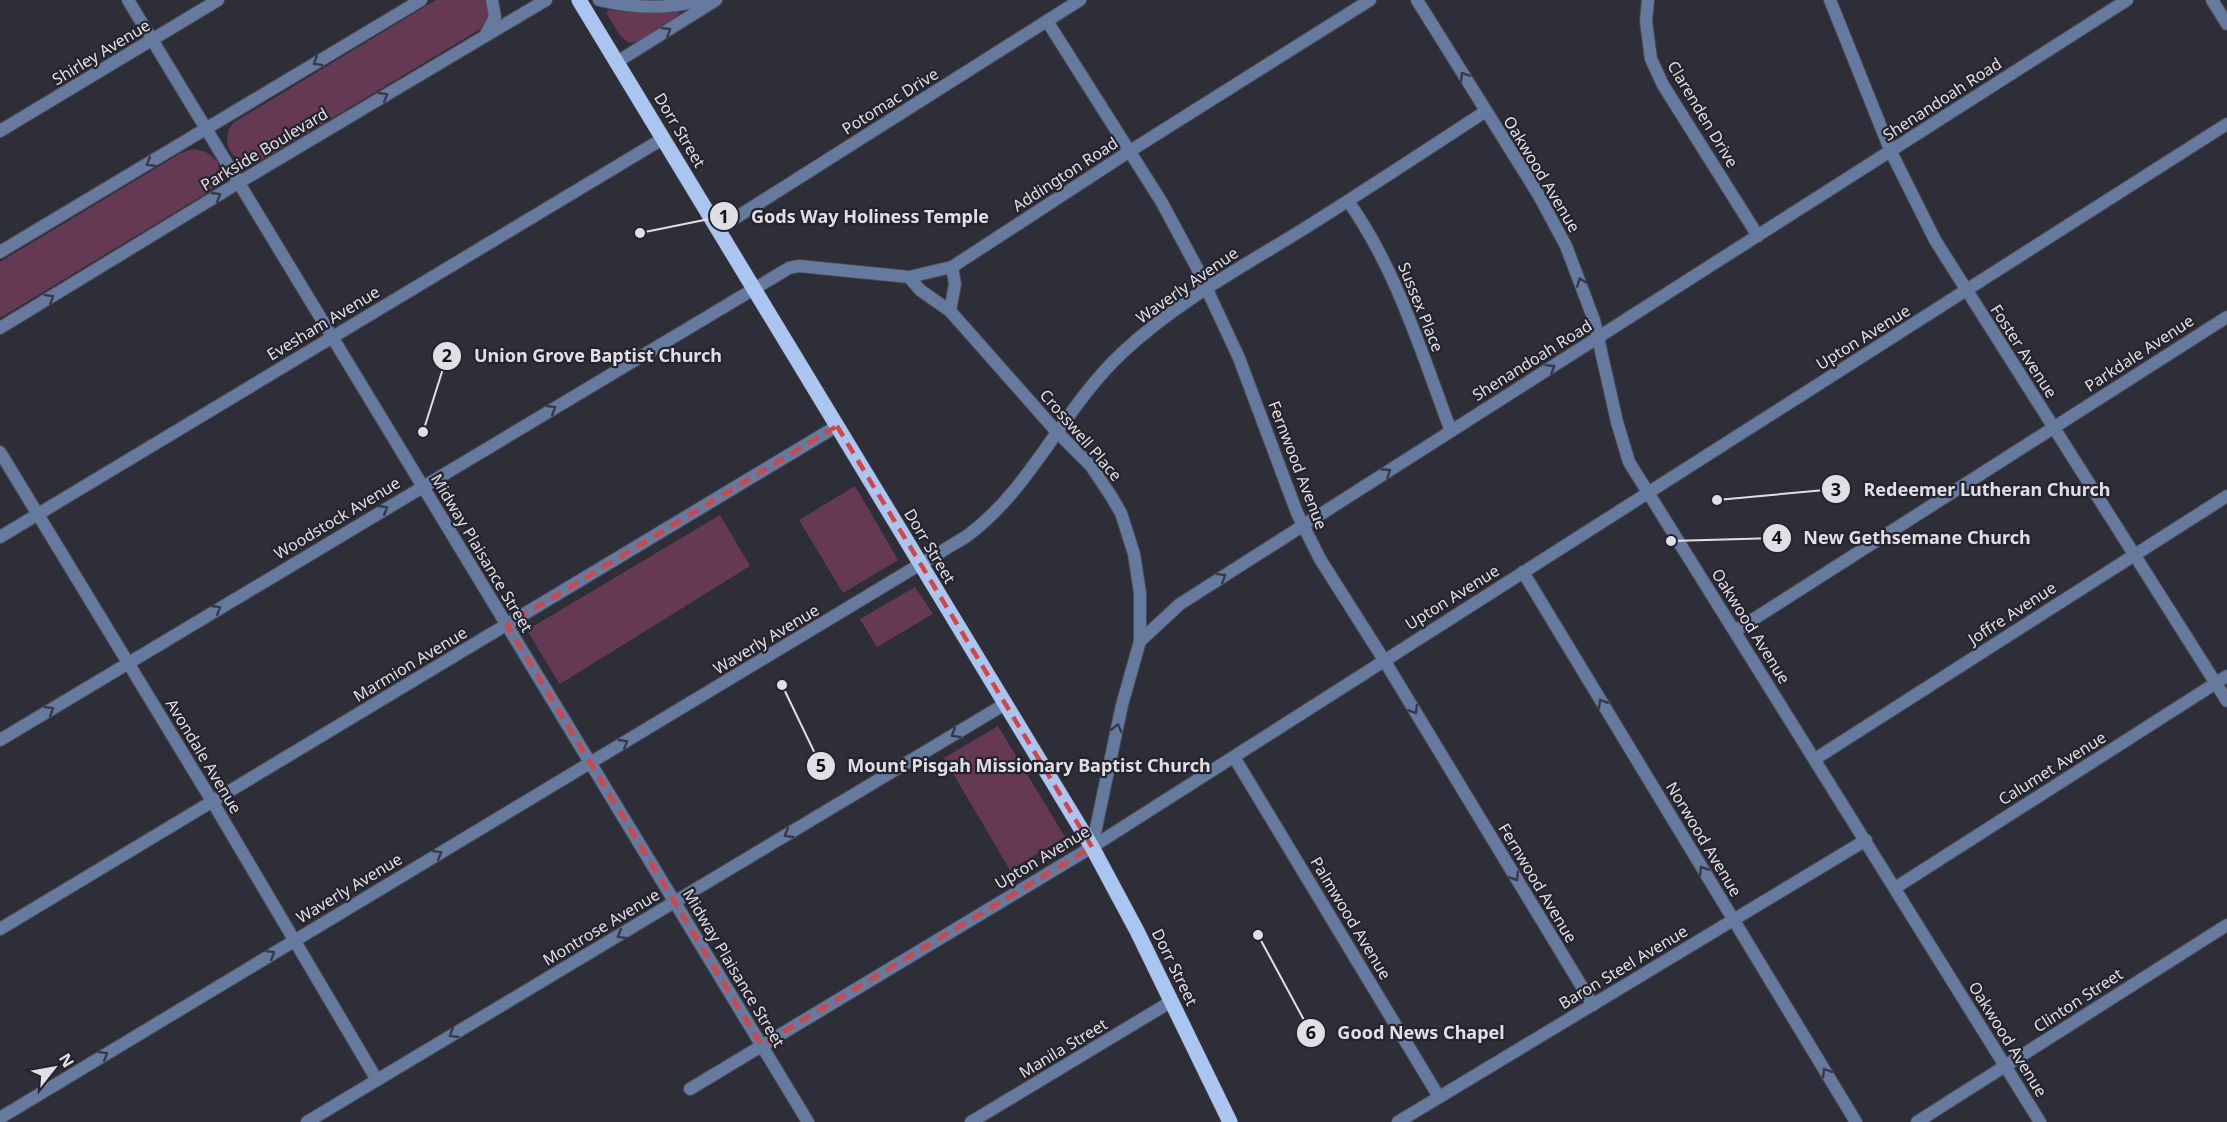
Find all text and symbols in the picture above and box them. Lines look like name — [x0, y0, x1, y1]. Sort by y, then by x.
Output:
street label: Shirley Avenue — [48, 14, 154, 90]
one-way arrow — [661, 26, 671, 38]
street label: Shenandoah Road — [1878, 52, 2006, 146]
one-way arrow — [313, 55, 323, 67]
street label: Clarenden Drive — [1662, 57, 1744, 171]
street label: Potomac Drive — [837, 62, 943, 140]
one-way arrow — [1460, 72, 1472, 82]
street label: Dorr Street — [649, 89, 711, 172]
one-way arrow — [378, 92, 388, 104]
street label: Parkside Boulevard — [196, 102, 332, 196]
street label: Oakwood Avenue — [1499, 112, 1585, 236]
street label: Addington Road — [1008, 132, 1122, 216]
one-way arrow — [146, 155, 156, 167]
one-way arrow — [210, 193, 221, 204]
callout: Gods Way Holiness Temple — [709, 198, 1001, 234]
text: 1 — [719, 204, 729, 228]
text: Gods Way Holiness Temple — [751, 204, 989, 228]
street label: Waverly Avenue — [1132, 242, 1242, 328]
street label: Sussex Place — [1393, 259, 1449, 355]
one-way arrow — [1576, 277, 1588, 288]
street label: Evesham Avenue — [263, 281, 383, 365]
one-way arrow — [44, 293, 54, 305]
street label: Upton Avenue — [1812, 299, 1914, 375]
street label: Foster Avenue — [1986, 300, 2062, 402]
street label: Parkdale Avenue — [2080, 309, 2198, 397]
street label: Shenandoah Road — [1468, 314, 1596, 406]
callout: Union Grove Baptist Church — [432, 338, 734, 374]
text: 2 — [442, 343, 452, 367]
text: Union Grove Baptist Church — [474, 343, 722, 367]
one-way arrow — [1545, 363, 1555, 375]
street label: Crosswell Place — [1035, 384, 1127, 486]
street label: Fernwood Avenue — [1263, 398, 1333, 532]
one-way arrow — [546, 404, 556, 416]
one-way arrow — [1381, 468, 1391, 480]
street label: Midway Plaisance Street — [426, 470, 538, 637]
callout: Redeemer Lutheran Church — [1821, 471, 2122, 507]
street label: Woodstock Avenue — [270, 472, 404, 564]
text: 3 — [1831, 477, 1841, 501]
text: Redeemer Lutheran Church — [1864, 477, 2110, 501]
one-way arrow — [378, 504, 388, 516]
street label: Dorr Street — [899, 505, 961, 588]
callout: New Gethsemane Church — [1762, 520, 2043, 556]
text: 4 — [1772, 525, 1782, 549]
text: New Gethsemane Church — [1803, 525, 2031, 549]
street label: Upton Avenue — [1401, 559, 1503, 635]
street label: Oakwood Avenue — [1707, 564, 1795, 688]
one-way arrow — [1216, 573, 1227, 584]
street label: Joffre Avenue — [1962, 576, 2060, 651]
street label: Waverly Avenue — [709, 599, 823, 679]
one-way arrow — [211, 605, 221, 617]
street label: Marmion Avenue — [349, 621, 471, 707]
street label: Avondale Avenue — [161, 695, 247, 817]
one-way arrow — [1598, 699, 1610, 709]
one-way arrow — [1407, 704, 1419, 714]
one-way arrow — [44, 705, 54, 717]
one-way arrow — [1110, 723, 1123, 733]
street label: Calumet Avenue — [1994, 726, 2110, 810]
one-way arrow — [951, 727, 961, 739]
one-way arrow — [618, 739, 628, 751]
callout: Mount Pisgah Missionary Baptist Church — [806, 748, 1223, 784]
text: 5 — [816, 753, 826, 777]
text: Mount Pisgah Missionary Baptist Church — [847, 753, 1211, 777]
street label: Norwood Avenue — [1661, 777, 1747, 901]
street label: Fernwood Avenue — [1494, 819, 1582, 947]
street label: Upton Avenue — [990, 820, 1094, 894]
one-way arrow — [784, 827, 794, 839]
street label: Waverly Avenue — [292, 848, 406, 928]
one-way arrow — [432, 850, 442, 862]
street label: Palmwood Avenue — [1306, 852, 1396, 984]
one-way arrow — [1699, 866, 1711, 876]
one-way arrow — [1508, 871, 1519, 881]
street label: Montrose Avenue — [538, 883, 664, 971]
street label: Midway Plaisance Street — [678, 885, 790, 1052]
street label: Baron Steel Avenue — [1555, 920, 1691, 1014]
street label: Dorr Street — [1147, 925, 1203, 1010]
one-way arrow — [617, 927, 627, 939]
one-way arrow — [265, 950, 275, 962]
street label: Clinton Street — [2029, 963, 2127, 1037]
street label: Oakwood Avenue — [1964, 977, 2052, 1101]
street label: Manila Street — [1015, 1013, 1111, 1083]
callout: Good News Chapel — [1296, 1015, 1517, 1051]
text: 6 — [1306, 1020, 1316, 1044]
text: Good News Chapel — [1337, 1020, 1505, 1044]
one-way arrow — [449, 1027, 459, 1039]
north arrow — [24, 1038, 84, 1098]
text: N — [54, 1049, 80, 1072]
one-way arrow — [98, 1051, 108, 1062]
one-way arrow — [1821, 1068, 1833, 1078]

